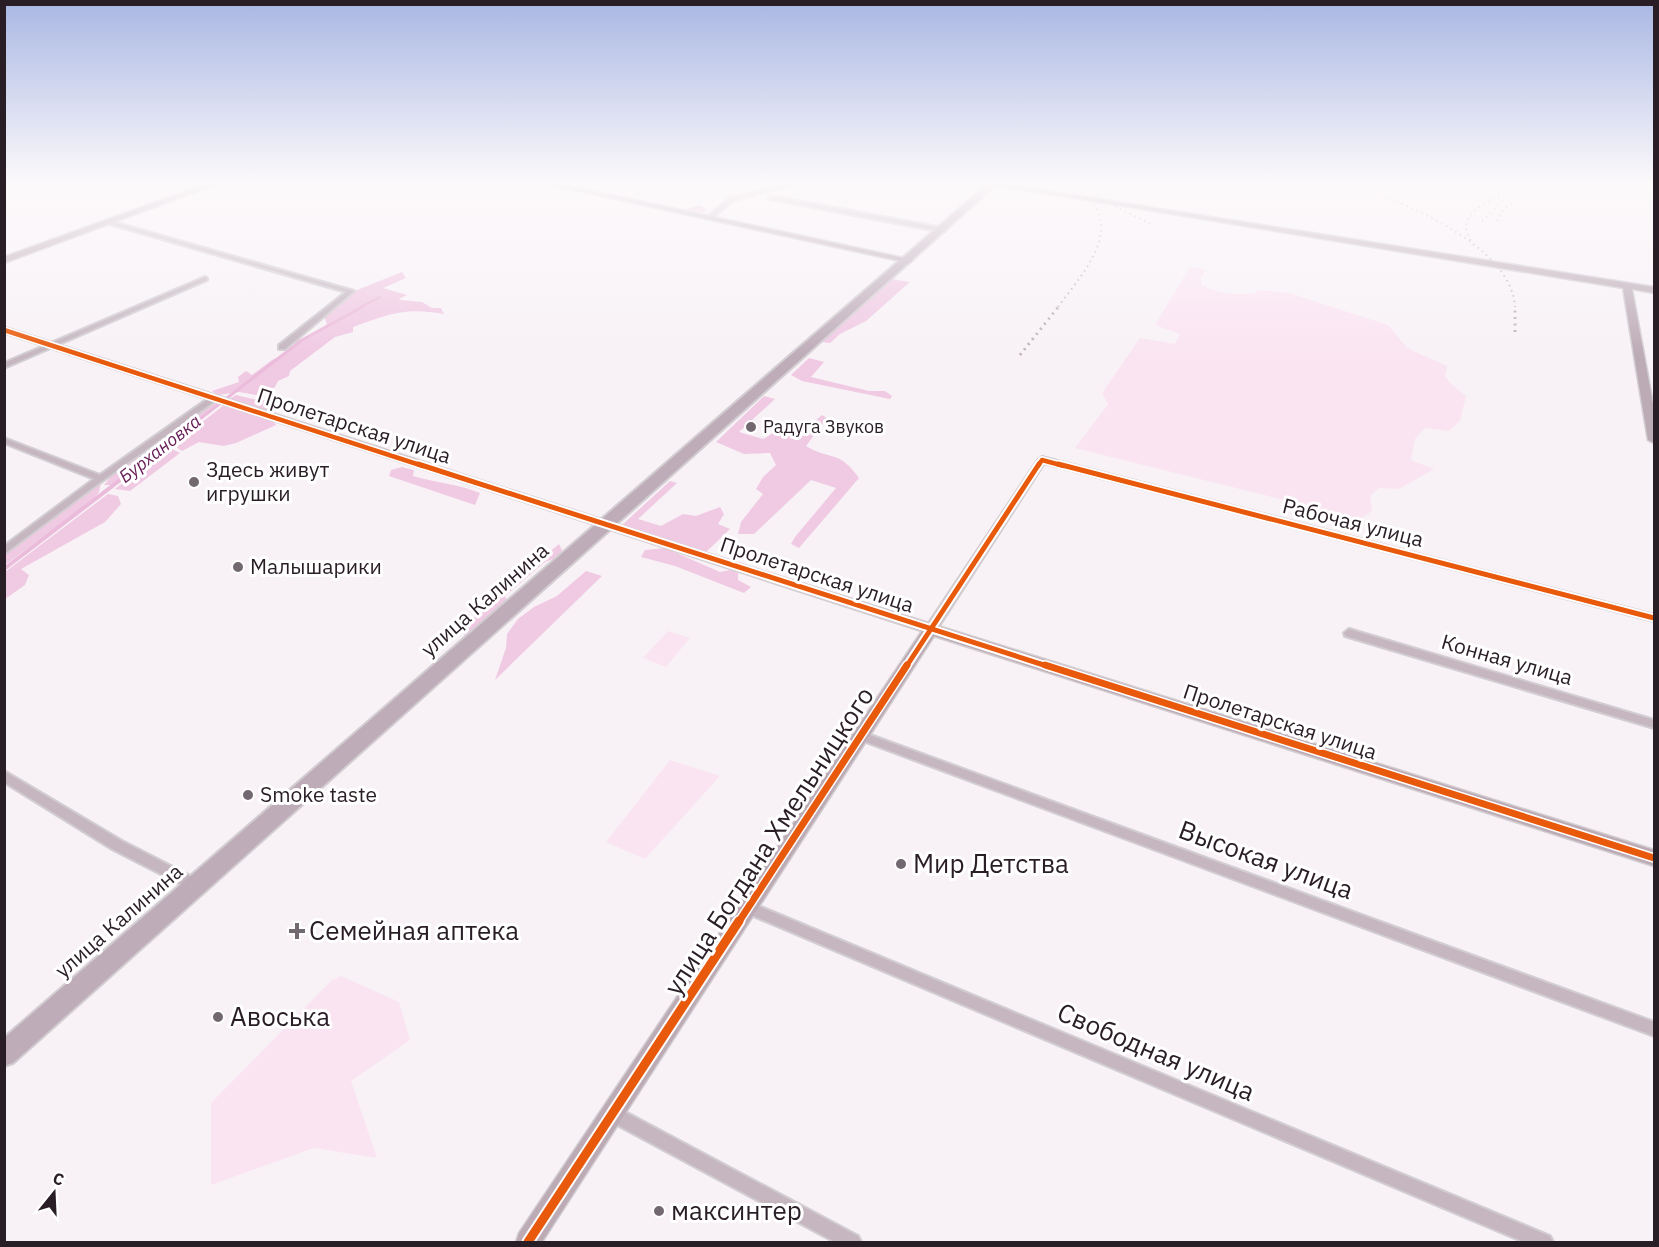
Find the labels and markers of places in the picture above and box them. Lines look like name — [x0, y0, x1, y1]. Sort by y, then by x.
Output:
place label: Радуга Звуков — [763, 415, 884, 438]
marker: Радуга Звуков — [744, 420, 758, 434]
place label: Здесь живут игрушки — [206, 455, 330, 507]
marker: Здесь живут игрушки — [187, 475, 201, 489]
place label: Малышарики — [250, 552, 382, 580]
marker: Малышарики — [231, 560, 245, 574]
place label: Smoke taste — [260, 780, 377, 808]
marker: Smoke taste — [241, 788, 255, 802]
place label: Мир Детства — [913, 846, 1069, 880]
marker: Мир Детства — [894, 857, 908, 871]
place label: Семейная аптека — [309, 913, 519, 947]
marker: Семейная аптека — [290, 924, 304, 938]
place label: Авоська — [230, 999, 330, 1033]
marker: Авоська — [211, 1010, 225, 1024]
place label: максинтер — [671, 1193, 802, 1227]
marker: максинтер — [652, 1204, 666, 1218]

